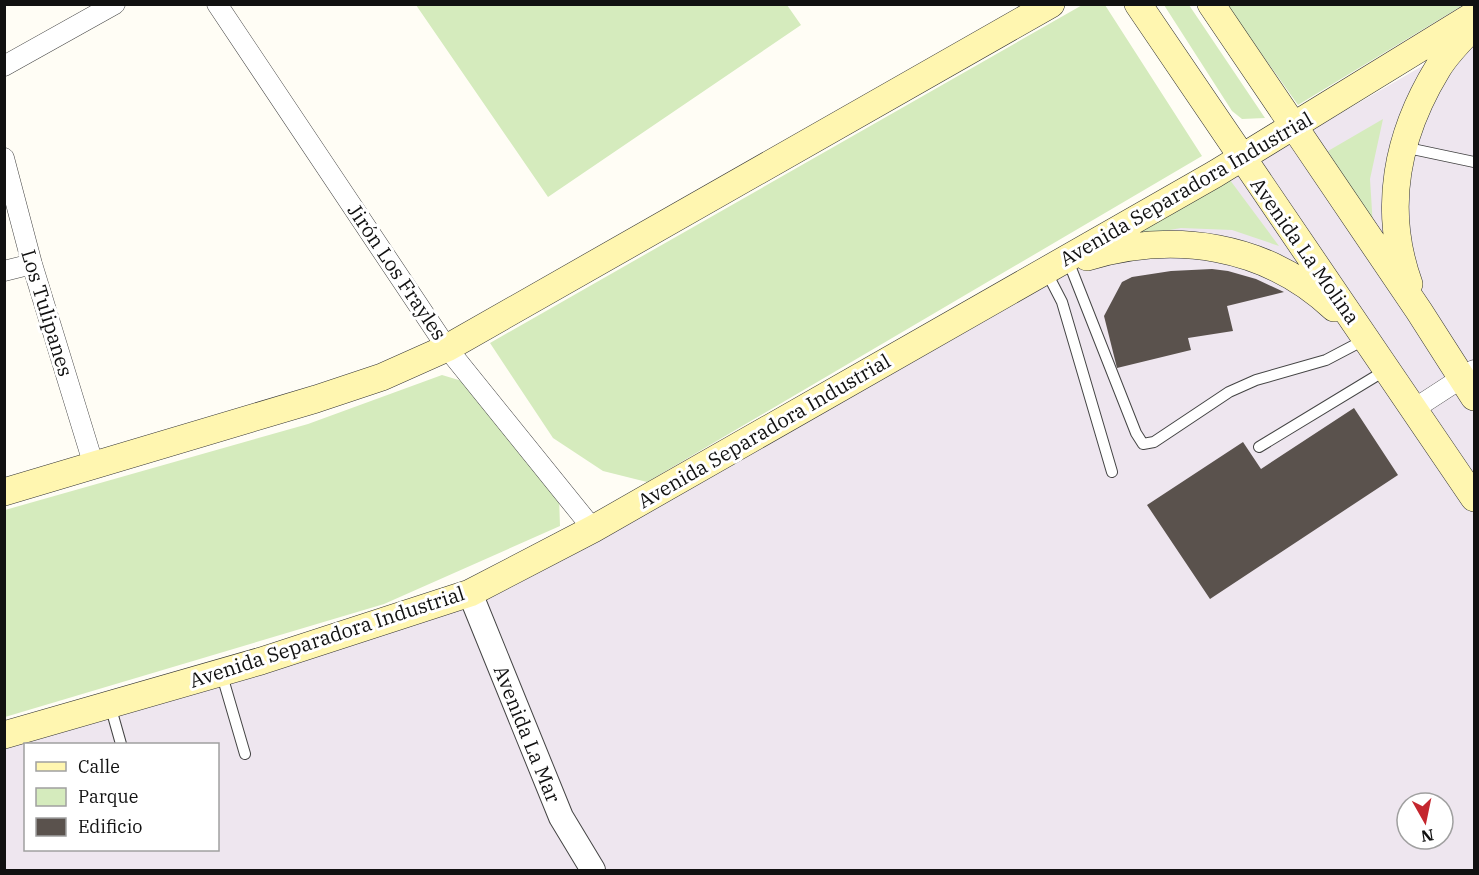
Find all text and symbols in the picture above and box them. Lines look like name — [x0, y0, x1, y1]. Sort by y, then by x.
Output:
street label: Avenida Separadora Industrial — [1054, 105, 1317, 272]
street label: Avenida La Molina — [1245, 172, 1366, 330]
street label: Jirón Los Frayles — [342, 198, 453, 345]
street label: Los Tulipanes — [15, 246, 80, 380]
street label: Avenida Separadora Industrial — [632, 347, 895, 514]
street label: Avenida Separadora Industrial — [186, 579, 468, 694]
street label: Avenida La Mar — [488, 661, 567, 807]
legend — [24, 743, 219, 851]
text: Calle — [78, 755, 120, 778]
text: Parque — [78, 785, 138, 808]
north arrow — [1395, 791, 1455, 851]
text: Edificio — [78, 815, 142, 838]
text: N — [1420, 825, 1435, 847]

